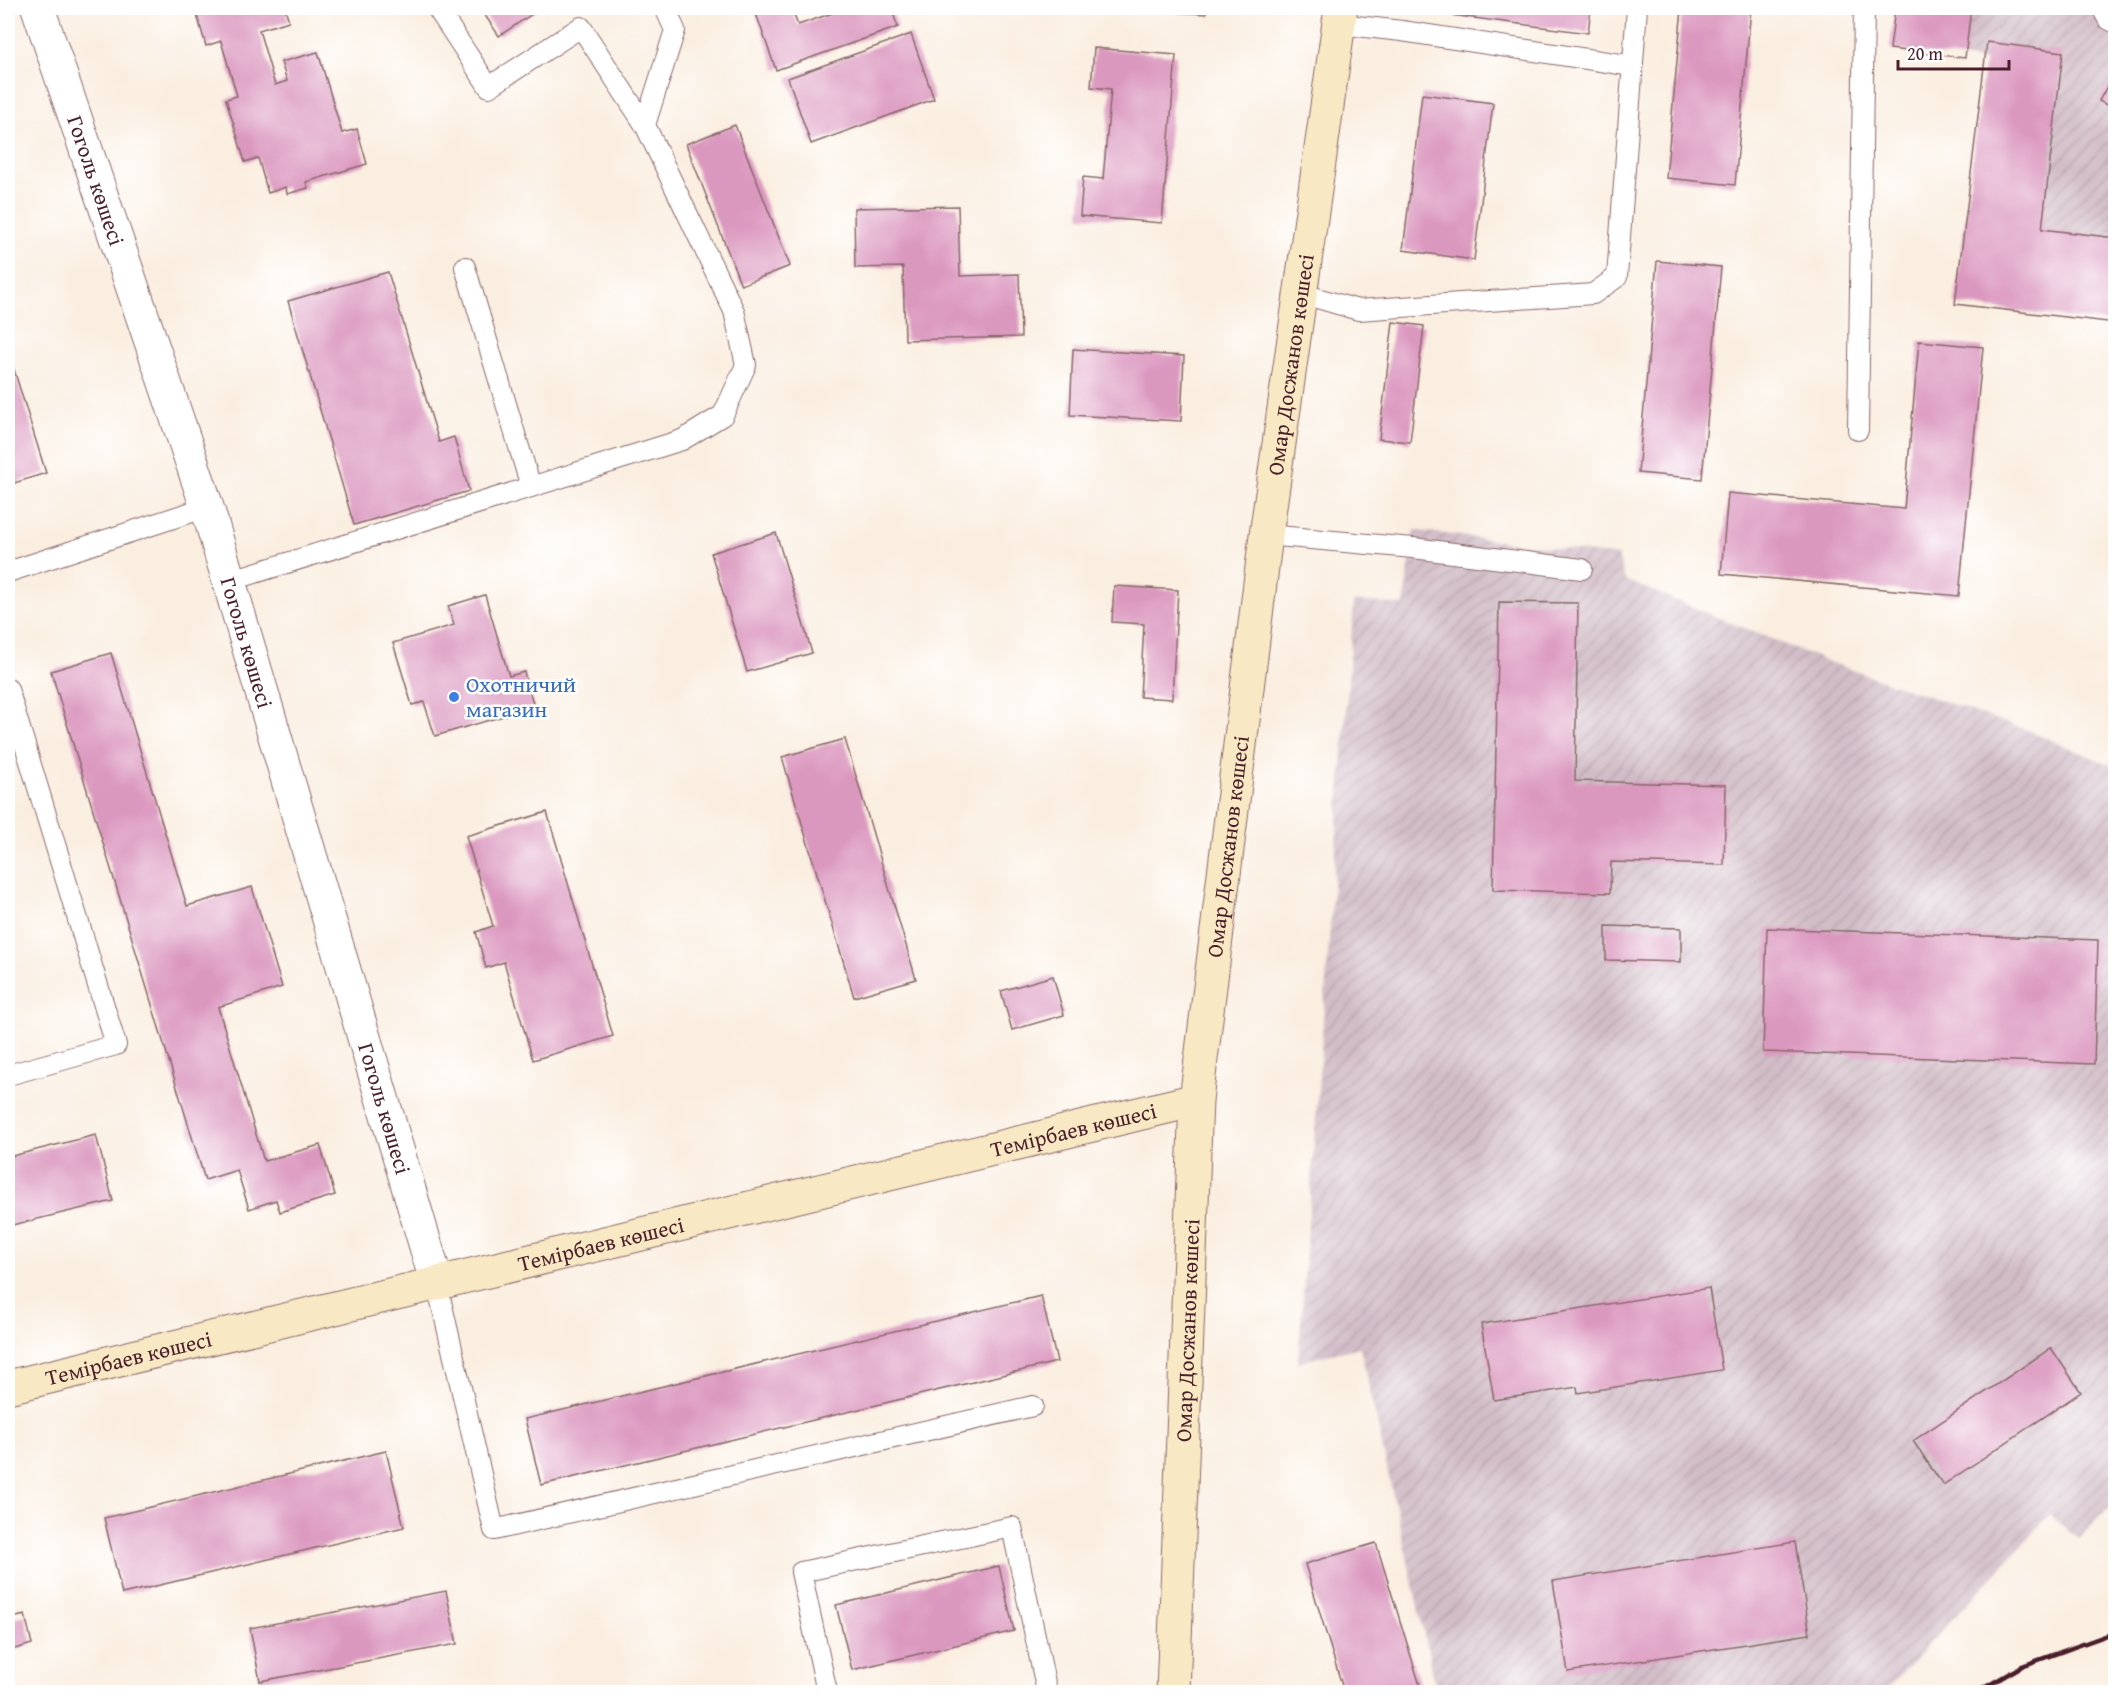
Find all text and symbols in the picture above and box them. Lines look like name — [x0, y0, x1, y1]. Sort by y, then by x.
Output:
scale bar — [1898, 33, 2009, 71]
text: 20 m — [1907, 40, 1943, 67]
street label: Гоголь көшесі — [59, 111, 133, 250]
street label: Омар Досжанов көшесі — [1259, 252, 1322, 477]
street label: Гоголь көшесі — [212, 573, 282, 712]
place label: Охотничий магазин — [466, 668, 576, 725]
marker: Охотничий магазин — [447, 690, 461, 704]
street label: Омар Досжанов көшесі — [1198, 734, 1257, 959]
street label: Гоголь көшесі — [350, 1039, 420, 1178]
street label: Темірбаев көшесі — [987, 1094, 1160, 1165]
street label: Темірбаев көшесі — [515, 1208, 687, 1279]
street label: Омар Досжанов көшесі — [1167, 1218, 1207, 1442]
street label: Темірбаев көшесі — [42, 1322, 215, 1393]

